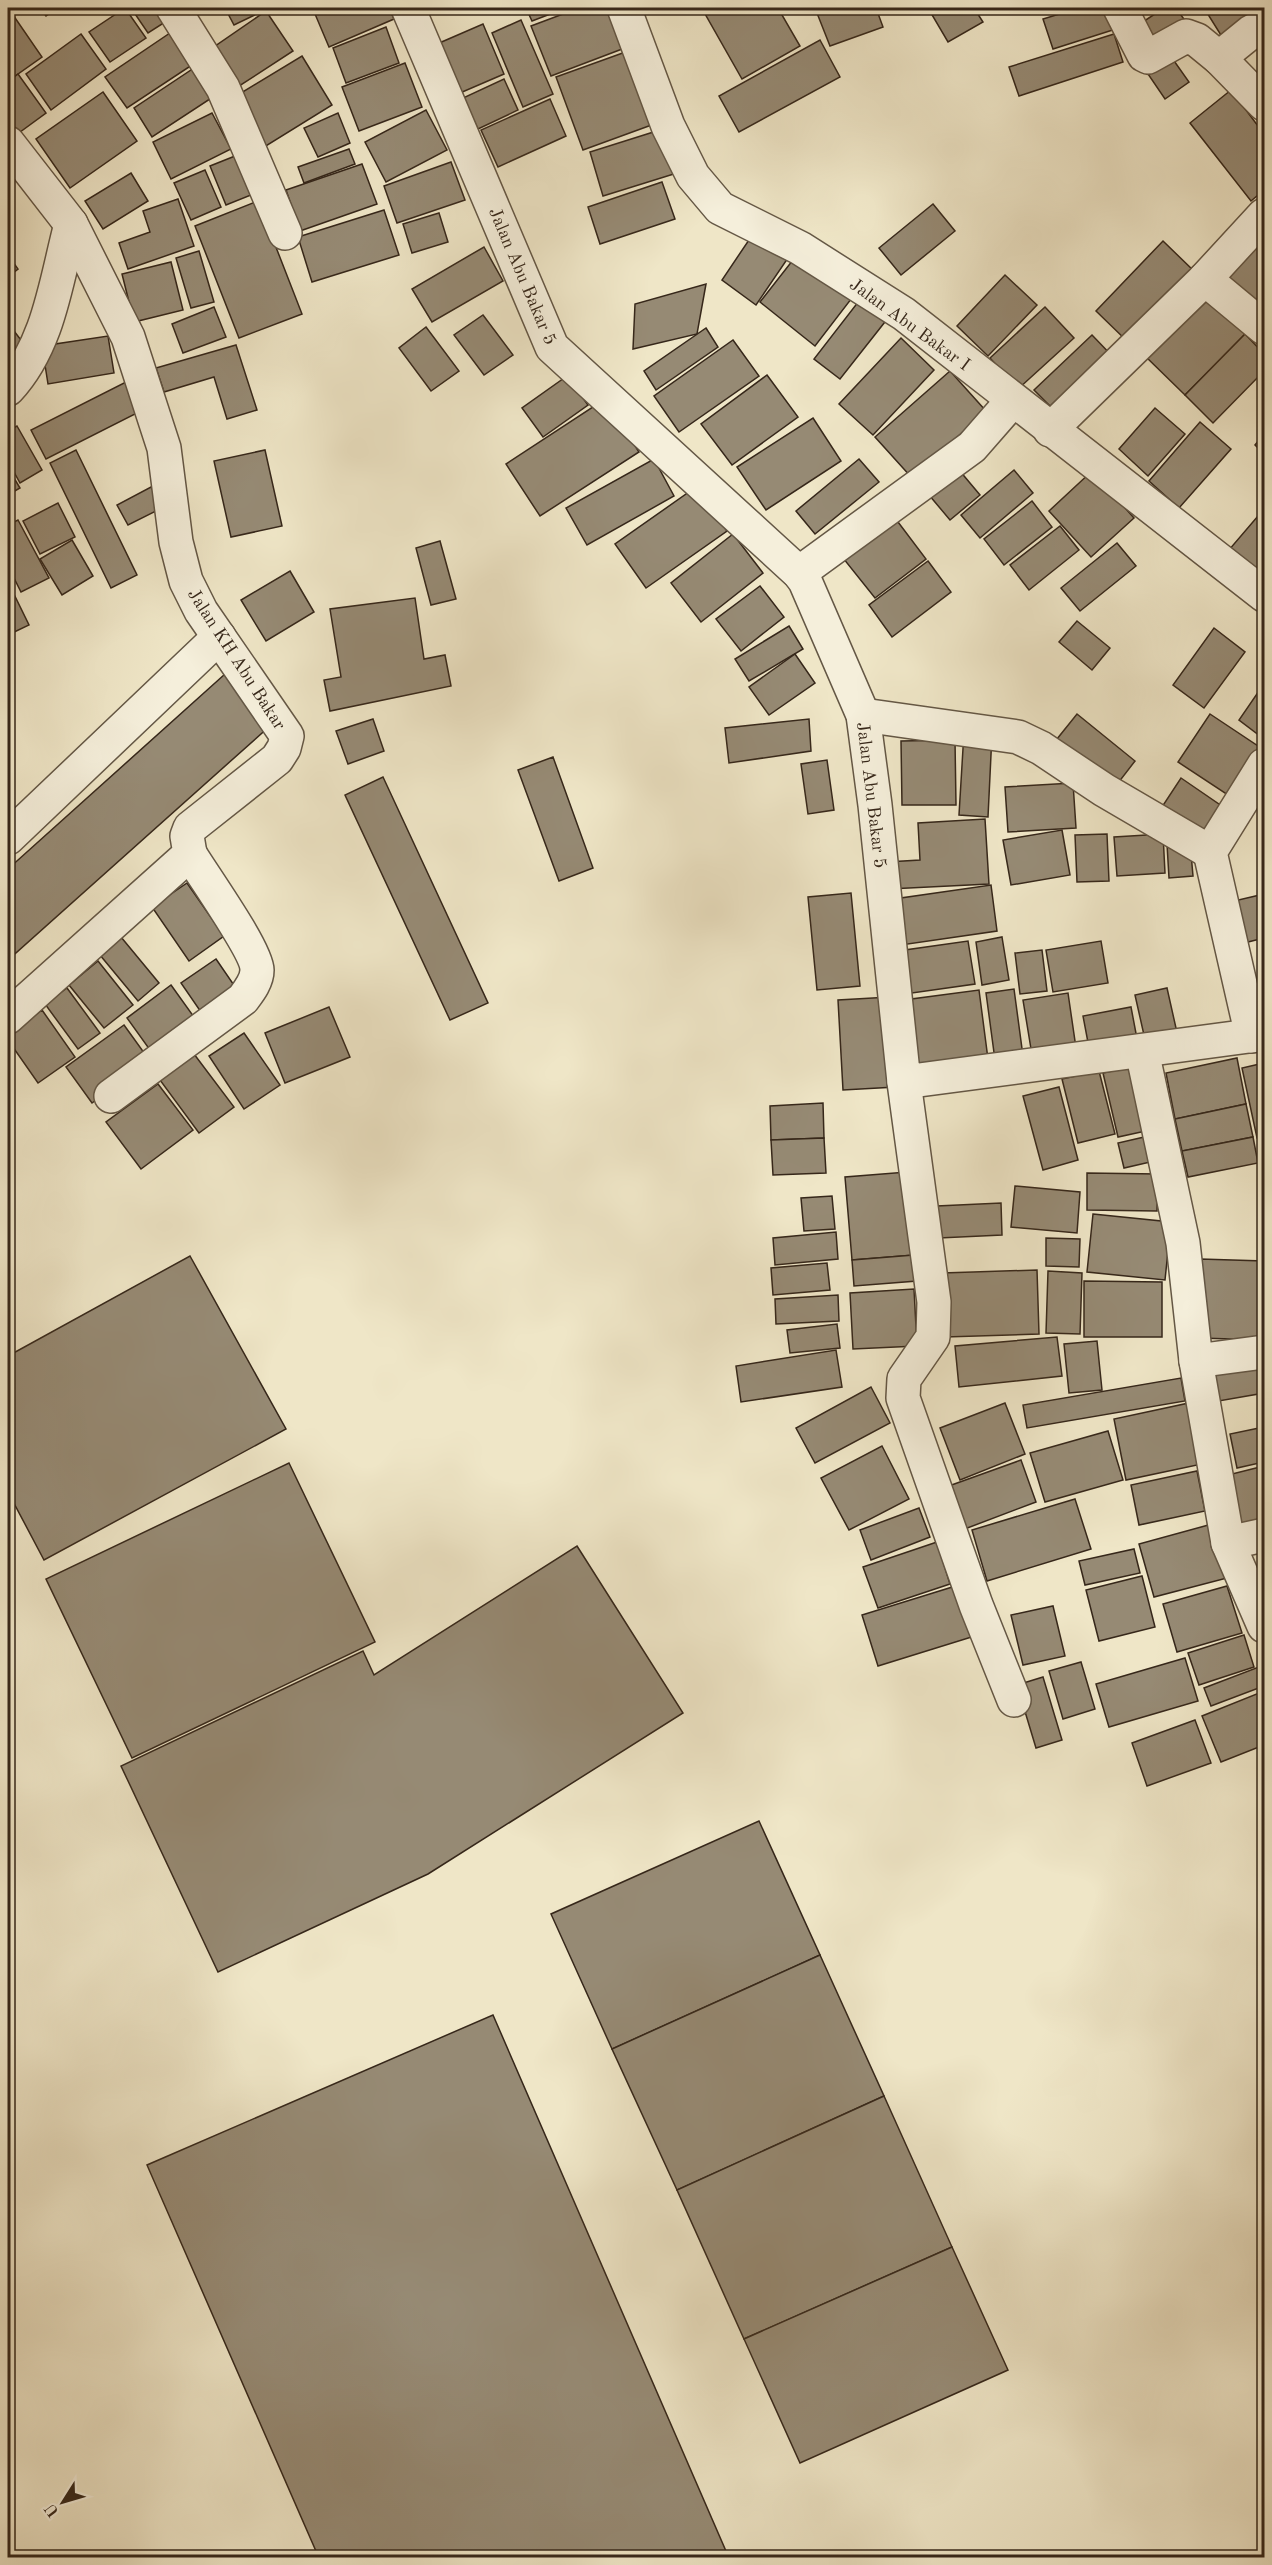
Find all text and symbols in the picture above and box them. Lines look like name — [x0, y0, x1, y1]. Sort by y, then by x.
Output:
street label: Jalan Abu Bakar 5 — [485, 205, 559, 348]
street label: Jalan Abu Bakar I — [846, 275, 973, 374]
street label: Jalan KH Abu Bakar — [184, 586, 289, 734]
street label: Jalan Abu Bakar 5 — [853, 721, 889, 869]
north arrow — [33, 2472, 93, 2532]
text: U — [42, 2500, 63, 2520]

